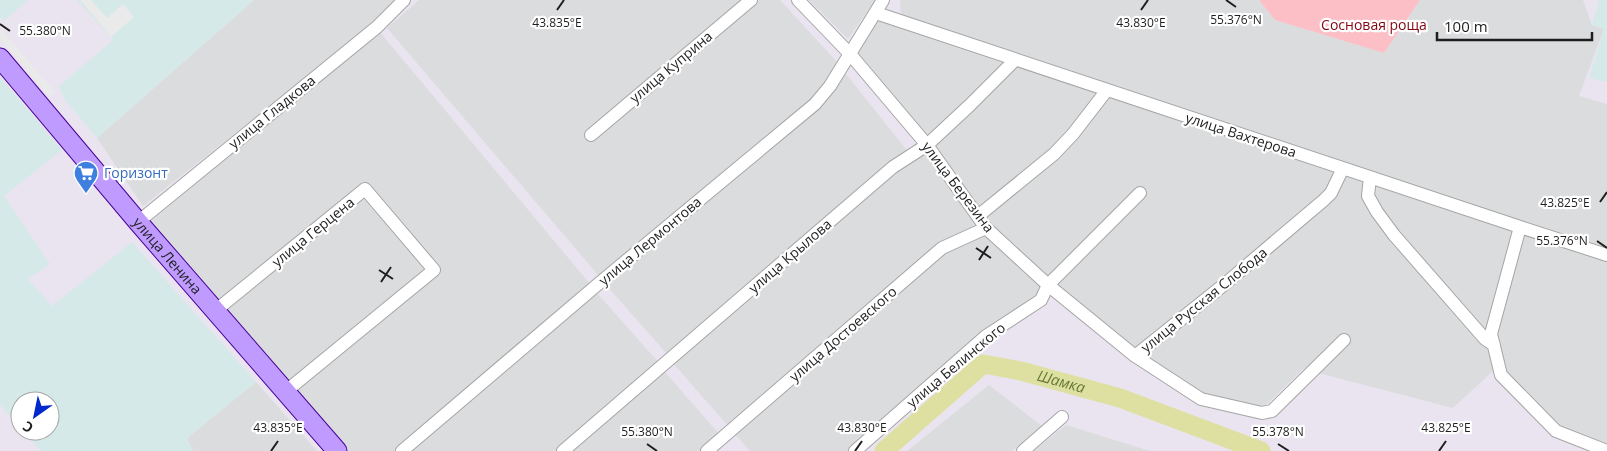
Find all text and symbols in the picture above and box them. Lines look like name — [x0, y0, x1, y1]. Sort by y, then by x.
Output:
scale bar — [1437, 10, 1592, 42]
text: 55.376°N — [1210, 11, 1262, 28]
text: 43.835°E — [532, 14, 582, 31]
text: 43.830°E — [1116, 14, 1166, 31]
park label: Сосновая роща — [1321, 15, 1427, 34]
text: 100 m — [1444, 16, 1488, 36]
text: 55.380°N — [19, 22, 71, 39]
street label: улица Куприна — [625, 26, 716, 107]
street label: улица Гладкова — [224, 71, 319, 153]
street label: улица Вахтерова — [1183, 108, 1299, 161]
street label: улица Березина — [918, 137, 999, 236]
supermarket icon: Горизонт — [73, 160, 99, 194]
place label: Горизонт — [104, 163, 168, 182]
street label: улица Герцена — [267, 192, 358, 271]
street label: улица Лермонтова — [594, 192, 705, 289]
text: 43.825°E — [1540, 194, 1590, 211]
street label: улица Ленина — [129, 213, 206, 298]
street label: улица Крылова — [744, 214, 835, 297]
text: 55.376°N — [1536, 232, 1588, 249]
street label: улица Русская Слобода — [1137, 243, 1271, 356]
street label: улица Достоевского — [785, 282, 900, 386]
street label: улица Белинского — [902, 318, 1009, 411]
water label: Шамка — [1035, 365, 1088, 397]
north arrow — [10, 391, 60, 441]
text: С — [19, 417, 37, 438]
text: 43.835°E — [253, 419, 303, 436]
text: 43.830°E — [837, 419, 887, 436]
text: 43.825°E — [1421, 419, 1471, 436]
text: 55.380°N — [621, 423, 673, 440]
text: 55.378°N — [1252, 423, 1304, 440]

